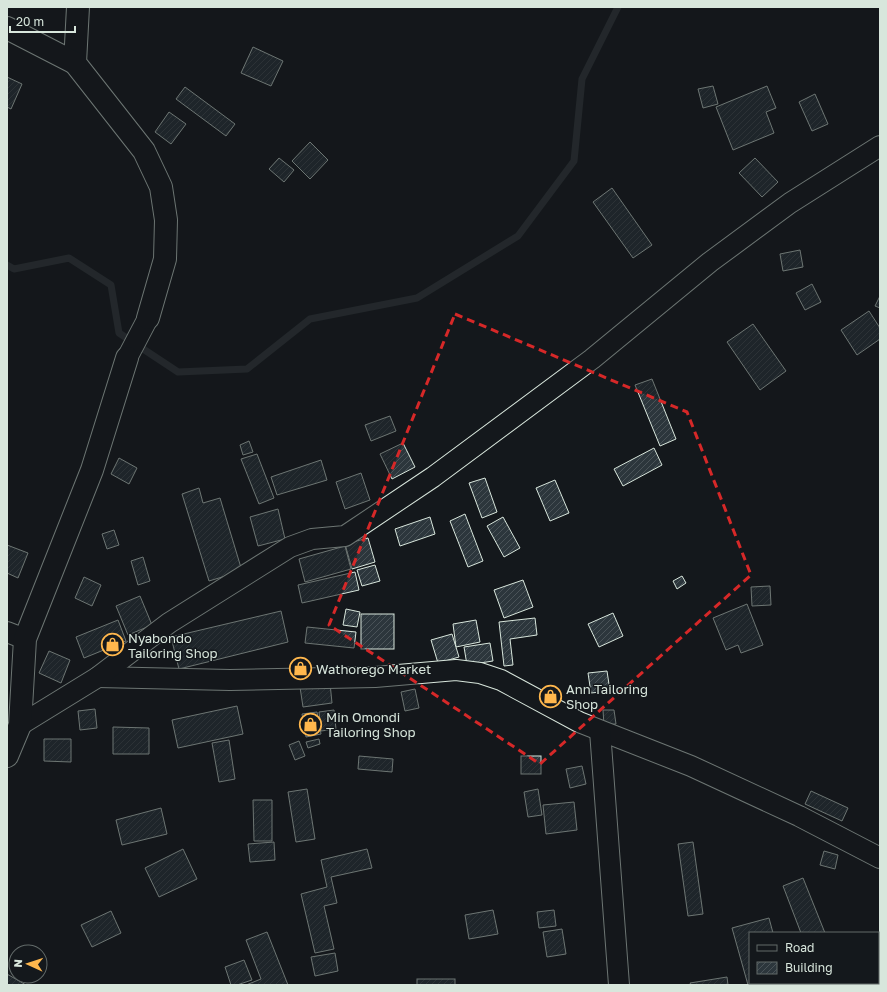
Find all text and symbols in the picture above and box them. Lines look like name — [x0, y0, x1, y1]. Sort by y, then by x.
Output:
scale bar — [10, 8, 75, 34]
text: 20 m — [16, 14, 44, 29]
place label: Nyabondo Tailoring Shop — [128, 630, 217, 661]
shop icon: Nyabondo Tailoring Shop — [100, 632, 126, 658]
shop icon: Wathorego Market — [288, 656, 314, 682]
place label: Wathorego Market — [316, 661, 431, 677]
place label: Ann Tailoring Shop — [566, 681, 648, 712]
shop icon: Ann Tailoring Shop — [538, 683, 564, 709]
place label: Min Omondi Tailoring Shop — [326, 709, 415, 740]
shop icon: Min Omondi Tailoring Shop — [298, 711, 324, 737]
legend — [749, 932, 879, 984]
text: Road — [785, 940, 814, 955]
north arrow — [8, 944, 48, 984]
text: N — [11, 959, 24, 968]
text: Building — [785, 960, 833, 975]

